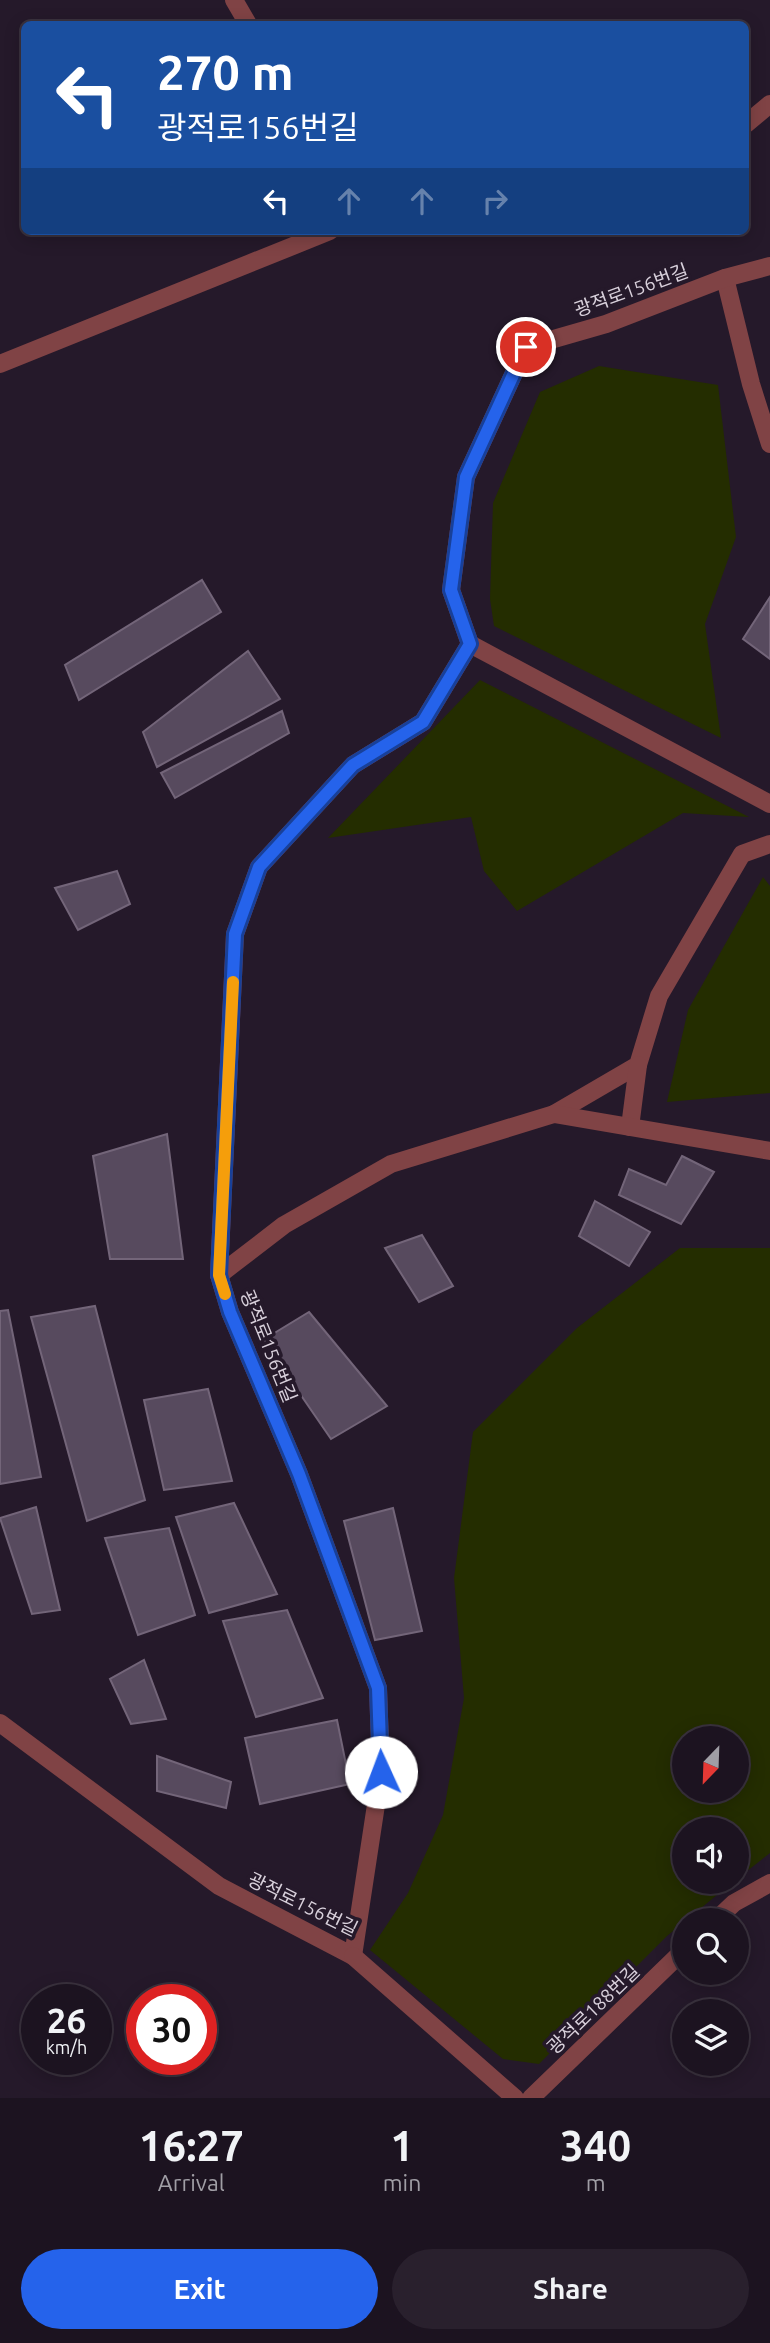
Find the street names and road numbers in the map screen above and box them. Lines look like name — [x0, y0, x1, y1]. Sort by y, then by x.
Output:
street label: 광적로156번길 — [571, 259, 691, 321]
street label: 광적로156번길 — [236, 1286, 302, 1406]
street label: 광적로156번길 — [244, 1868, 362, 1940]
street label: 광적로188번길 — [542, 1960, 644, 2058]

